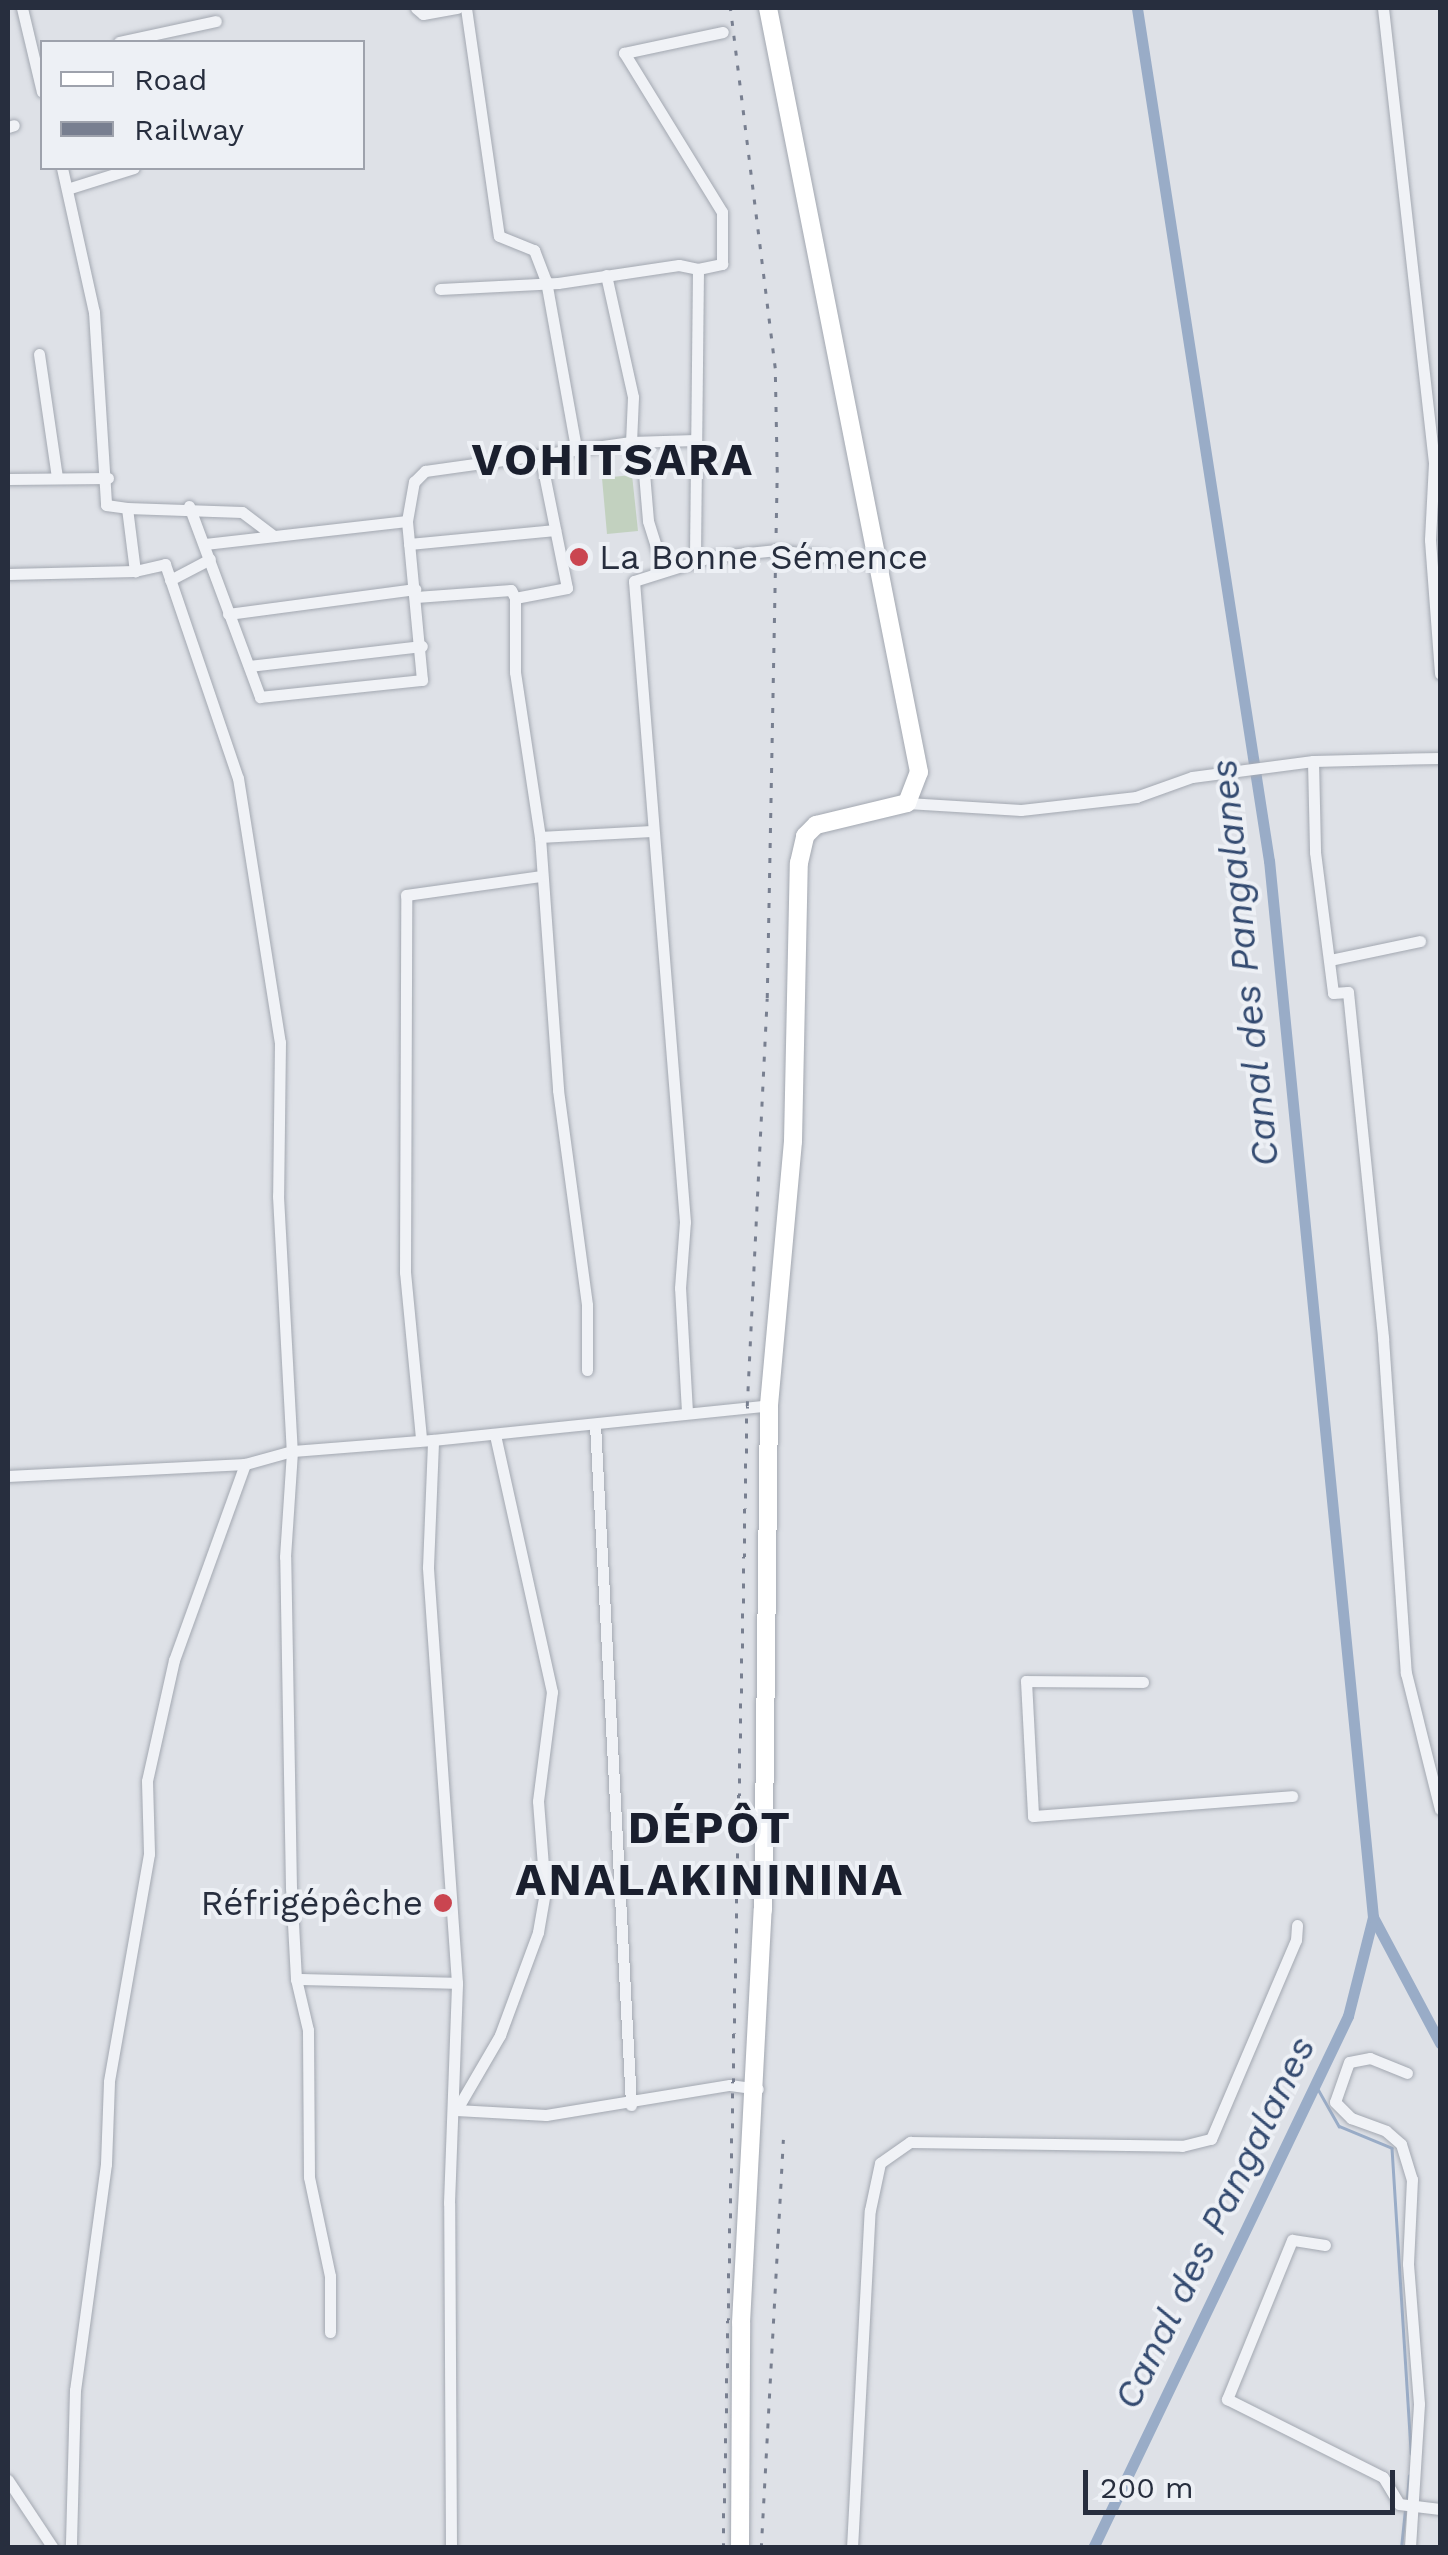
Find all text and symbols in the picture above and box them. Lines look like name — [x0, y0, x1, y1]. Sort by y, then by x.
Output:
legend — [40, 40, 365, 170]
text: Road — [134, 62, 207, 97]
text: Railway — [134, 112, 244, 147]
district label: VOHITSARA — [472, 433, 754, 487]
place label: La Bonne Sémence — [599, 536, 929, 578]
marker: La Bonne Sémence — [568, 546, 590, 568]
water label: Canal des Pangalanes — [1201, 756, 1289, 1170]
district label: DÉPÔT ANALAKINININA — [516, 1801, 904, 1907]
place label: Réfrigépêche — [201, 1882, 423, 1924]
marker: Réfrigépêche — [432, 1892, 454, 1914]
water label: Canal des Pangalanes — [1105, 2028, 1325, 2418]
scale bar — [1088, 2450, 1400, 2512]
text: 200 m — [1100, 2470, 1194, 2505]

